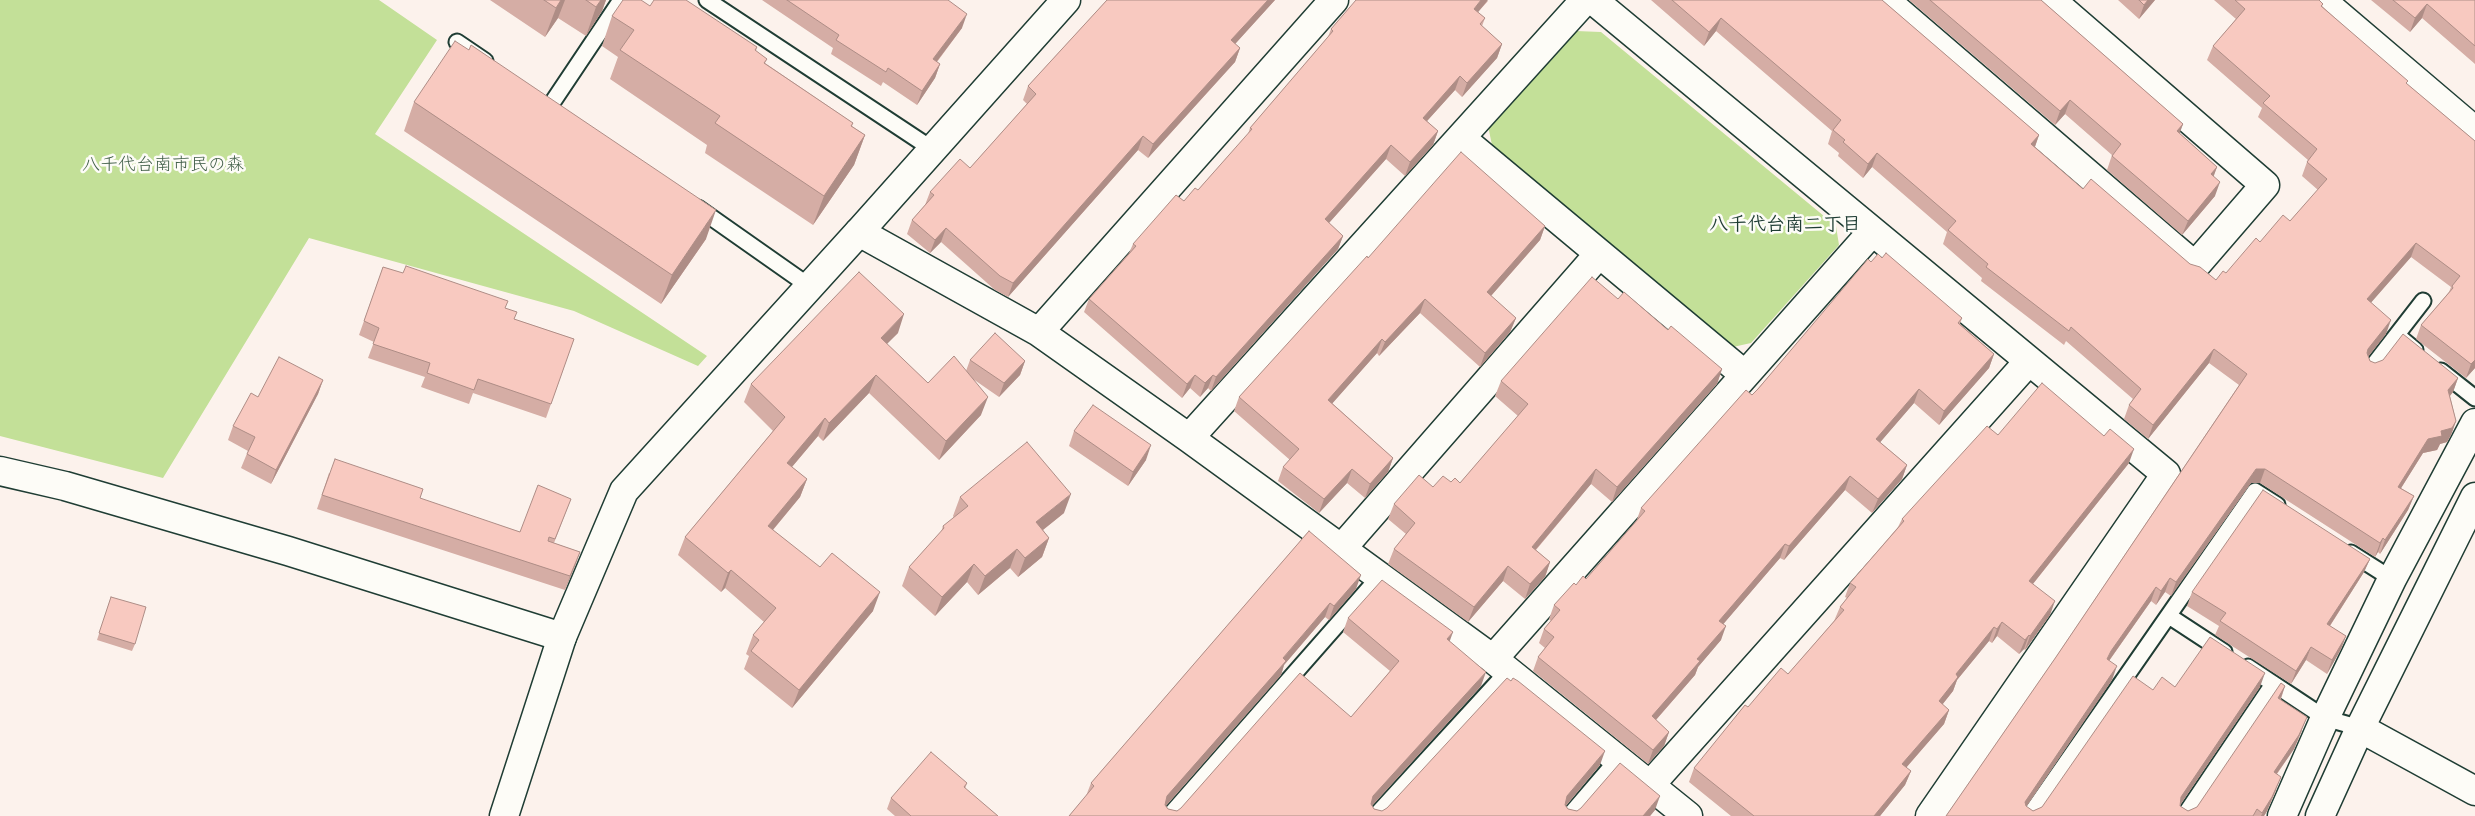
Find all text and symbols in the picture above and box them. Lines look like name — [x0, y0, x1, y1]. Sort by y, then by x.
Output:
park label: 八千代台南市民の森 — [82, 154, 244, 176]
district label: 八千代台南二丁目 — [1709, 214, 1861, 236]

